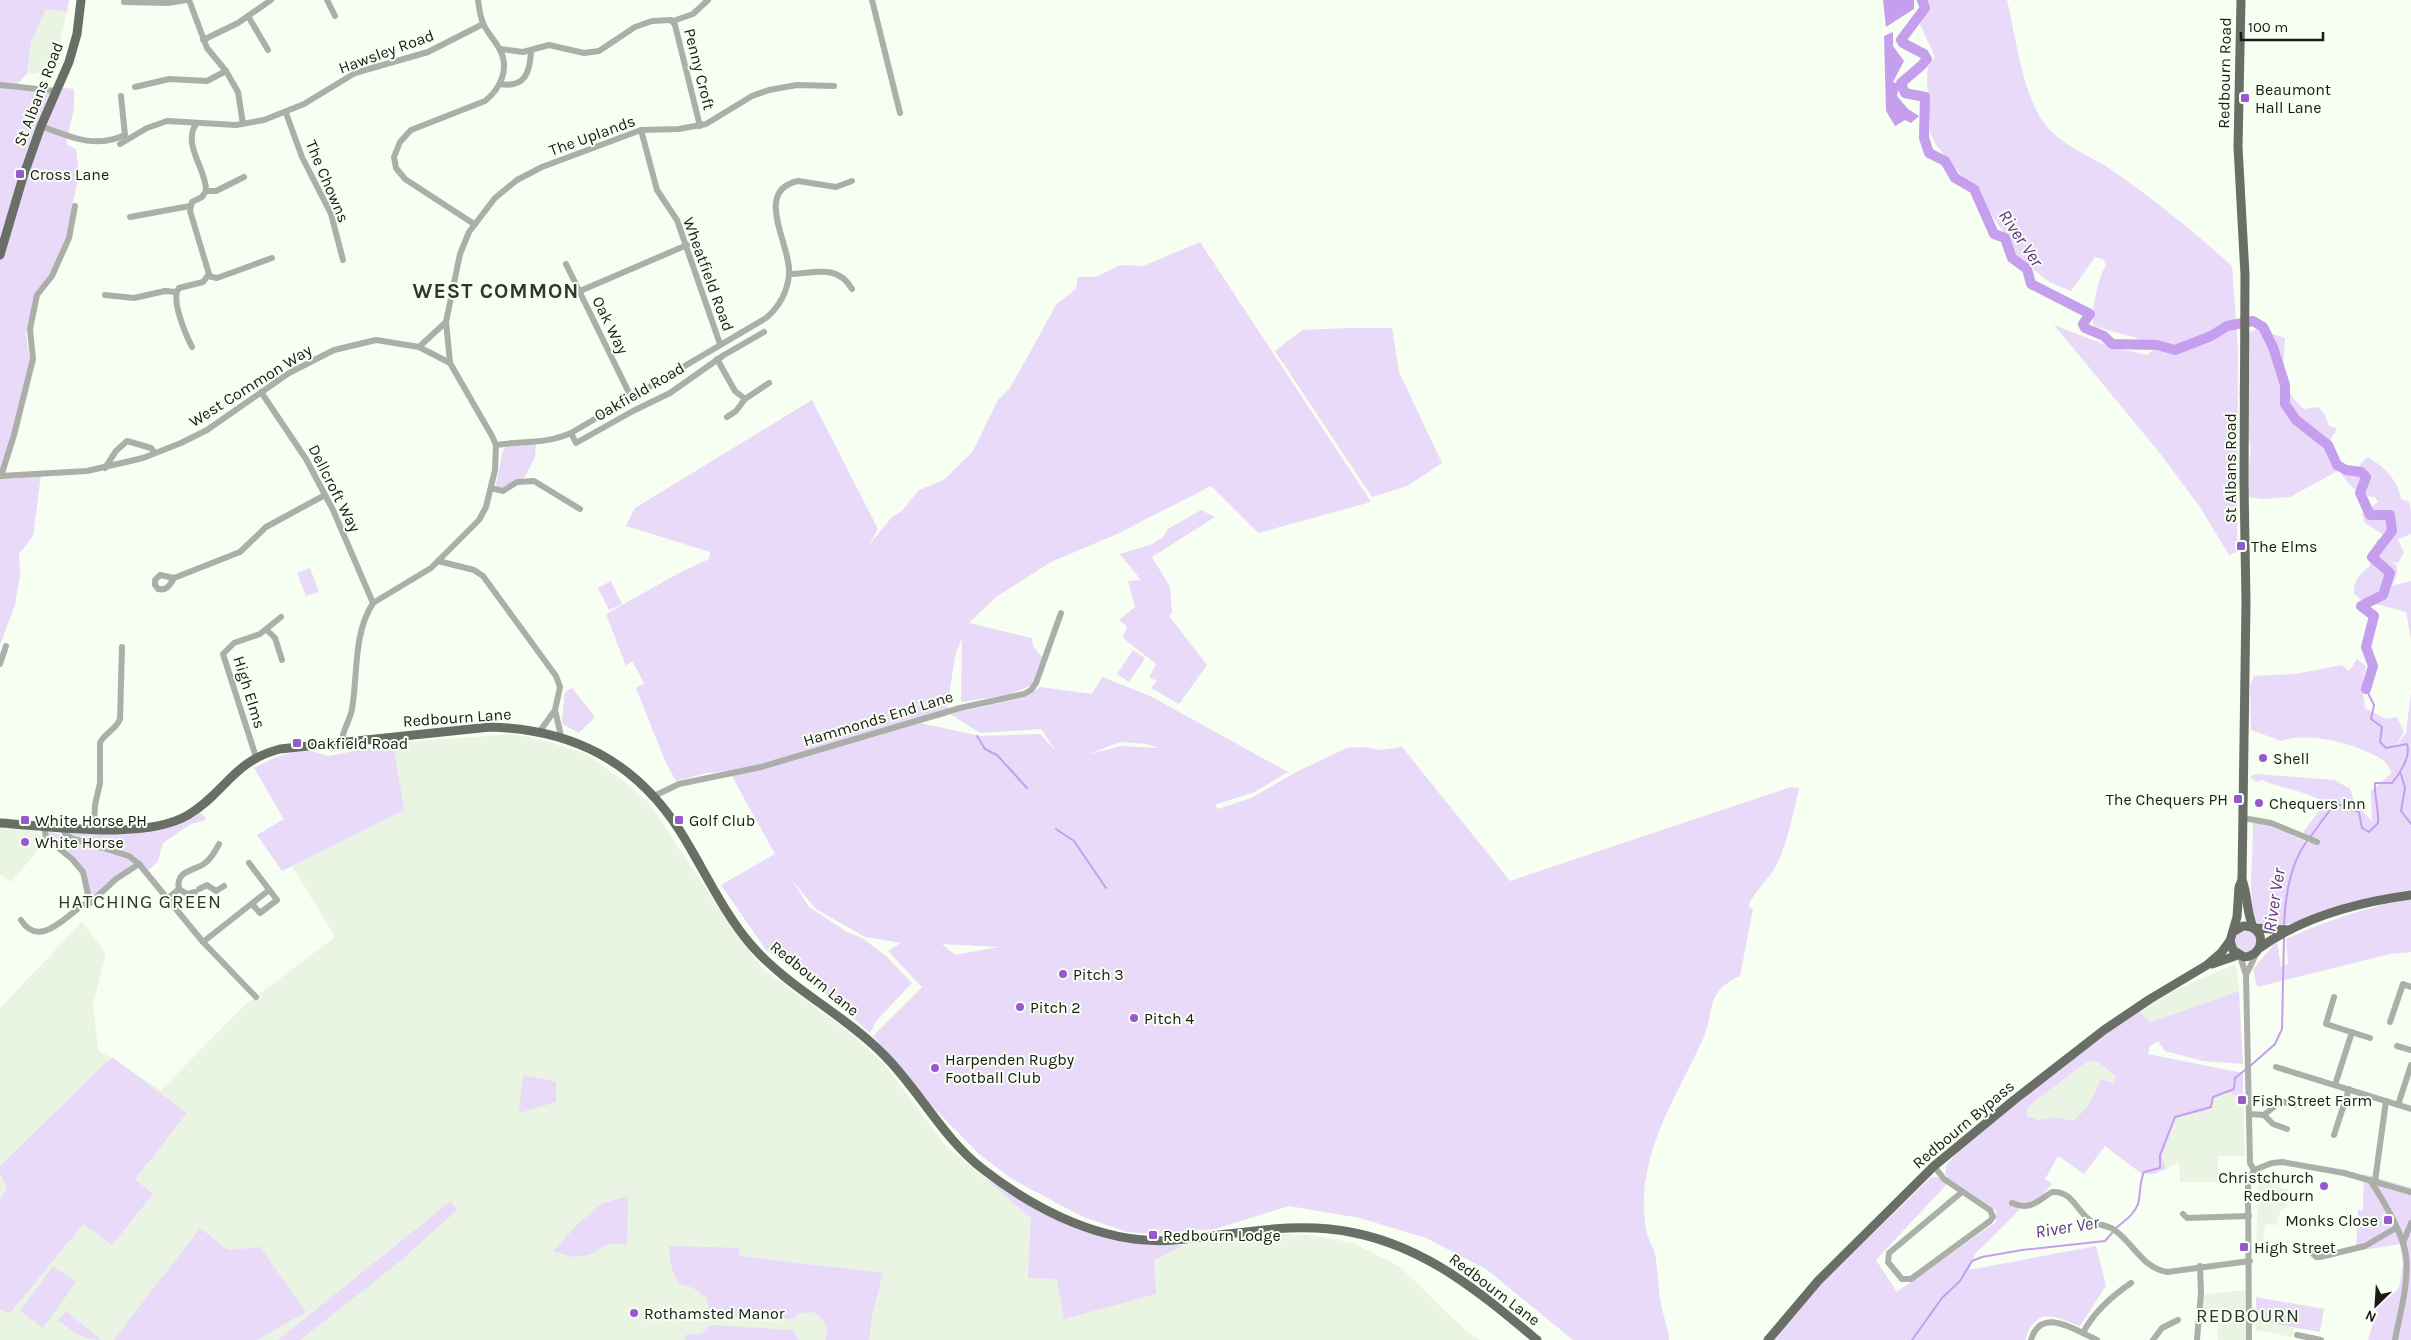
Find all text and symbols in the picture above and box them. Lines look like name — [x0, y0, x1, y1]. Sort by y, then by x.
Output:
scale bar — [2241, 10, 2324, 42]
street label: Redbourn Road — [2214, 17, 2235, 129]
text: 100 m — [2248, 18, 2288, 36]
street label: Hawsley Road — [336, 25, 437, 78]
street label: Penny Croft — [680, 26, 719, 112]
street label: St Albans Road — [10, 39, 67, 149]
place label: Beaumont Hall Lane — [2255, 80, 2331, 117]
marker: Beaumont Hall Lane — [2239, 92, 2251, 104]
street label: The Uplands — [546, 111, 638, 160]
street label: The Chowns — [302, 137, 353, 225]
place label: Cross Lane — [30, 165, 109, 184]
marker: Cross Lane — [14, 168, 26, 180]
water label: River Ver — [1994, 205, 2049, 272]
street label: Wheatfield Road — [679, 215, 738, 334]
district label: WEST COMMON — [413, 279, 579, 303]
street label: Oak Way — [588, 293, 633, 358]
street label: West Common Way — [185, 340, 316, 431]
street label: Oakfield Road — [591, 358, 688, 425]
street label: St Albans Road — [2221, 413, 2240, 523]
street label: Dellcroft Way — [304, 441, 365, 536]
place label: The Elms — [2251, 537, 2318, 556]
marker: The Elms — [2235, 540, 2247, 552]
street label: High Elms — [230, 654, 270, 731]
street label: Hammonds End Lane — [801, 687, 955, 750]
street label: Redbourn Lane — [402, 704, 512, 731]
place label: Oakfield Road — [307, 734, 408, 753]
marker: Oakfield Road — [291, 737, 303, 749]
place label: Shell — [2273, 749, 2310, 768]
marker: Shell — [2257, 752, 2269, 764]
place label: The Chequers PH — [2106, 790, 2228, 809]
marker: The Chequers PH — [2232, 793, 2244, 805]
place label: Chequers Inn — [2269, 794, 2366, 813]
marker: Chequers Inn — [2253, 797, 2265, 809]
place label: White Horse PH — [35, 811, 147, 830]
place label: Golf Club — [689, 811, 755, 830]
marker: White Horse PH — [19, 814, 31, 826]
marker: Golf Club — [673, 814, 685, 826]
place label: White Horse — [35, 833, 124, 852]
marker: White Horse — [19, 836, 31, 848]
water label: River Ver — [2258, 866, 2290, 934]
district label: HATCHING GREEN — [58, 891, 222, 913]
street label: Redbourn Lane — [766, 937, 863, 1020]
place label: Pitch 3 — [1073, 965, 1124, 984]
marker: Pitch 3 — [1057, 968, 1069, 980]
place label: Pitch 2 — [1030, 998, 1081, 1017]
marker: Pitch 2 — [1014, 1001, 1026, 1013]
place label: Pitch 4 — [1144, 1009, 1194, 1028]
marker: Pitch 4 — [1128, 1012, 1140, 1024]
place label: Harpenden Rugby Football Club — [945, 1050, 1075, 1087]
marker: Harpenden Rugby Football Club — [929, 1062, 941, 1074]
street label: Redbourn Bypass — [1909, 1076, 2018, 1172]
place label: Fish Street Farm — [2252, 1091, 2372, 1110]
marker: Fish Street Farm — [2236, 1094, 2248, 1106]
place label: Christchurch Redbourn — [2218, 1168, 2314, 1205]
marker: Christchurch Redbourn — [2318, 1180, 2330, 1192]
water label: River Ver — [2033, 1211, 2101, 1243]
place label: Monks Close — [2285, 1211, 2378, 1230]
marker: Monks Close — [2382, 1214, 2394, 1226]
place label: Redbourn Lodge — [1163, 1226, 1281, 1245]
marker: Redbourn Lodge — [1147, 1229, 1159, 1241]
place label: High Street — [2254, 1238, 2336, 1257]
marker: High Street — [2238, 1241, 2250, 1253]
street label: Redbourn Lane — [1446, 1249, 1544, 1330]
north arrow — [2351, 1280, 2401, 1330]
place label: Rothamsted Manor — [644, 1304, 785, 1323]
district label: REDBOURN — [2196, 1305, 2300, 1327]
marker: Rothamsted Manor — [628, 1307, 640, 1319]
text: N — [2363, 1307, 2379, 1326]

